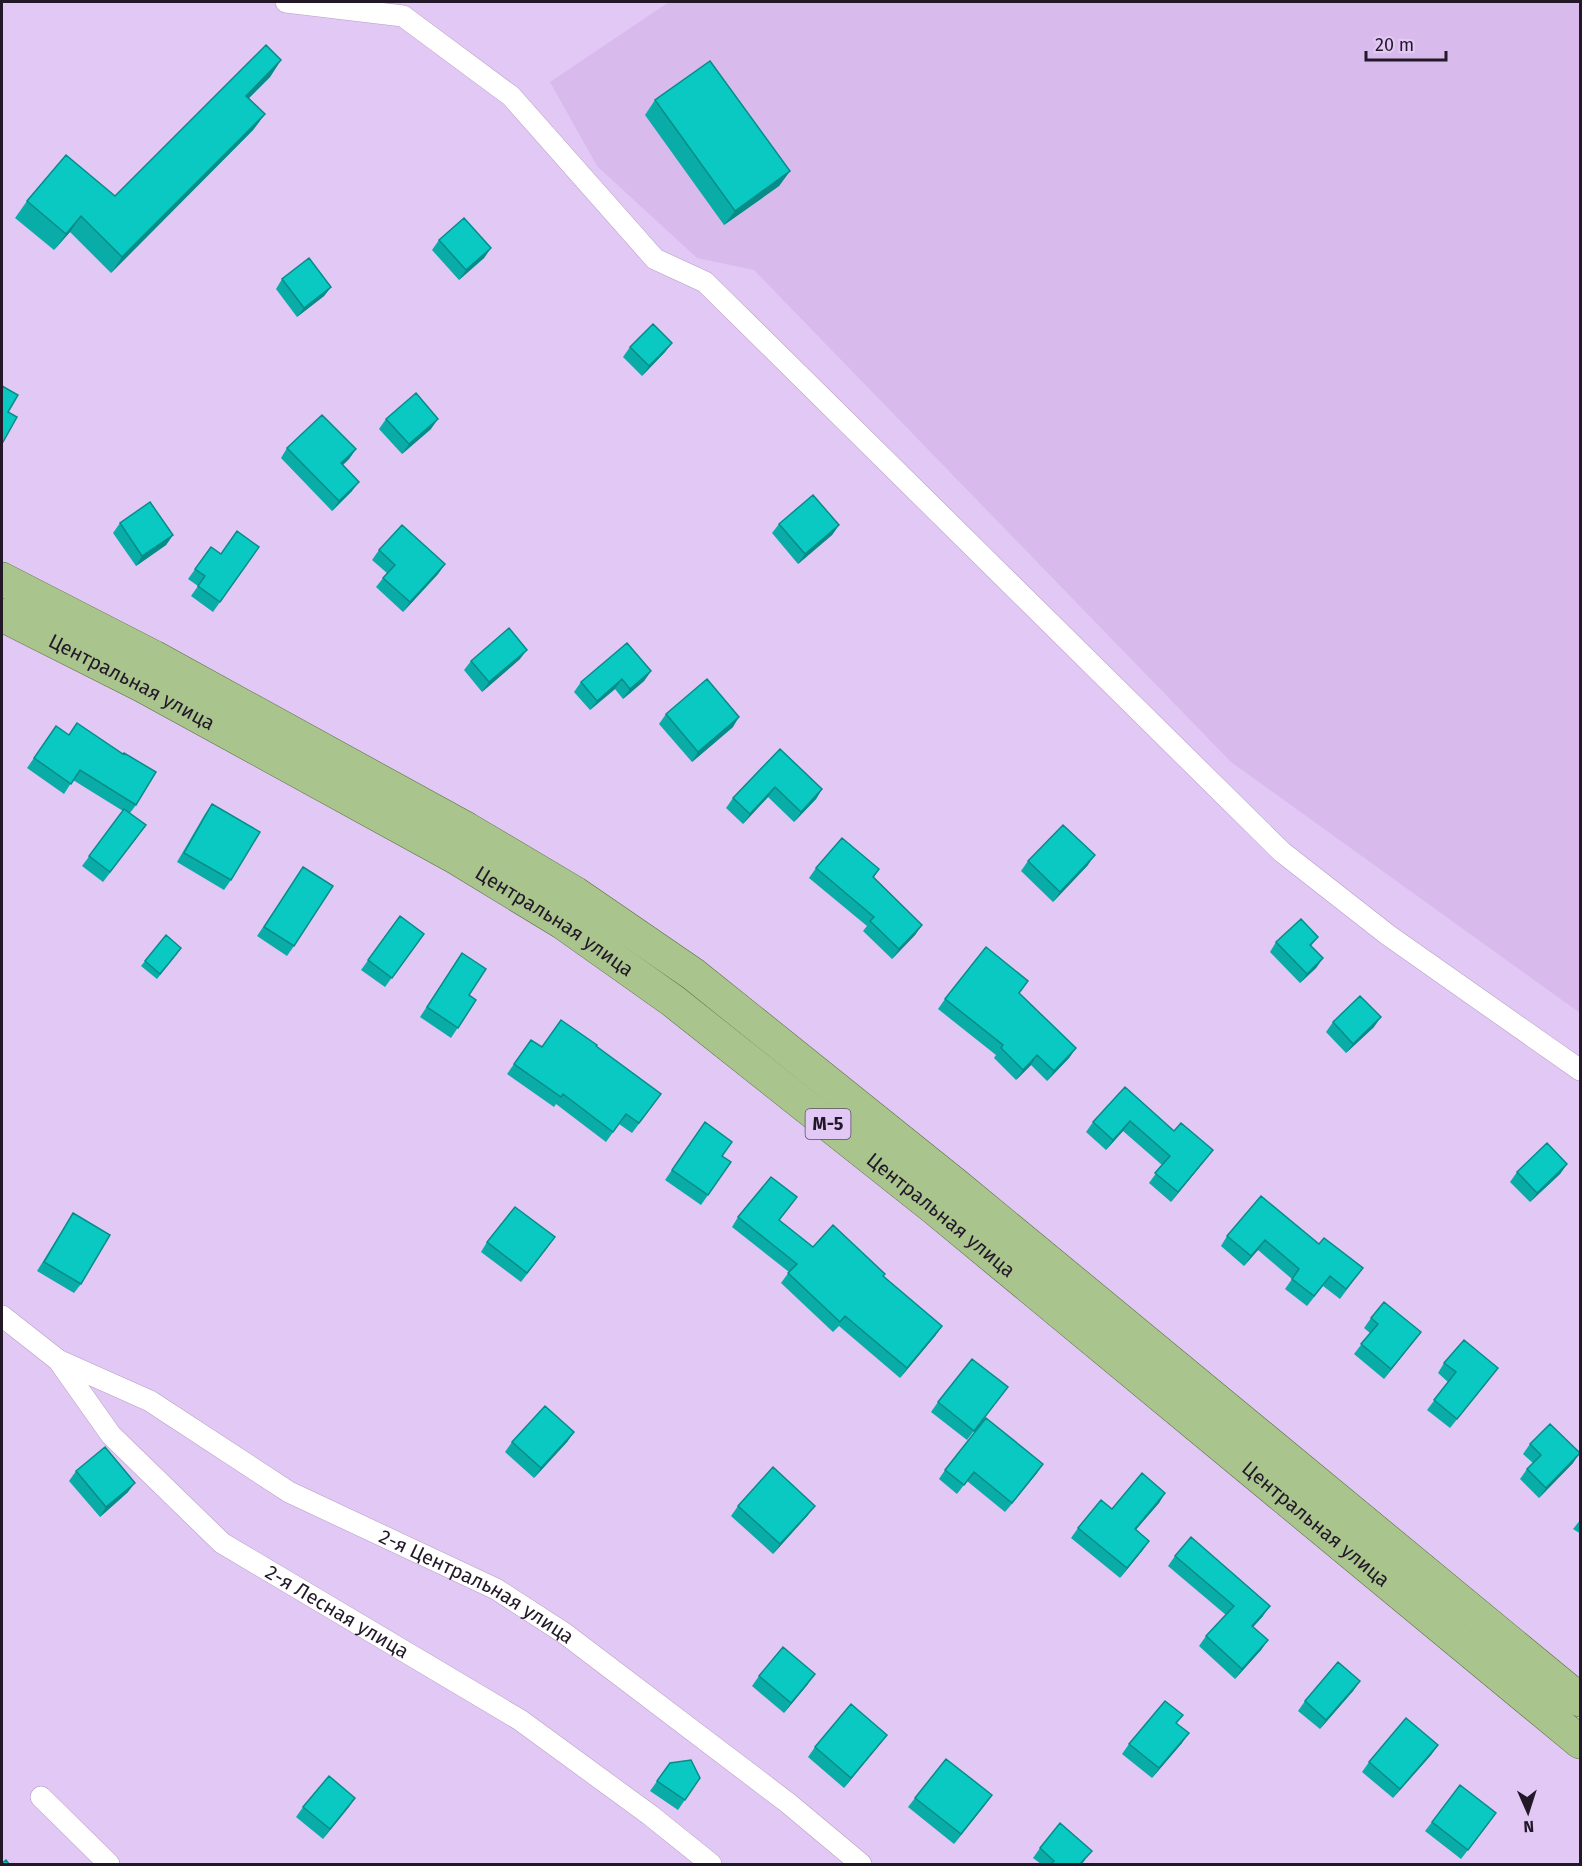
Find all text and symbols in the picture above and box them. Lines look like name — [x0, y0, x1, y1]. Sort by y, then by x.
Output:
scale bar — [1366, 24, 1446, 62]
text: 20 m — [1375, 34, 1414, 56]
street label: Центральная улица — [45, 628, 219, 735]
street label: Центральная улица — [471, 861, 638, 981]
road number: М-5 — [806, 1109, 850, 1139]
street label: Центральная улица — [862, 1147, 1020, 1282]
street label: Центральная улица — [1237, 1456, 1395, 1592]
street label: 2-я Центральная улица — [375, 1524, 579, 1648]
street label: 2-я Лесная улица — [261, 1560, 413, 1663]
north arrow — [1498, 1782, 1558, 1842]
text: N — [1523, 1817, 1535, 1836]

